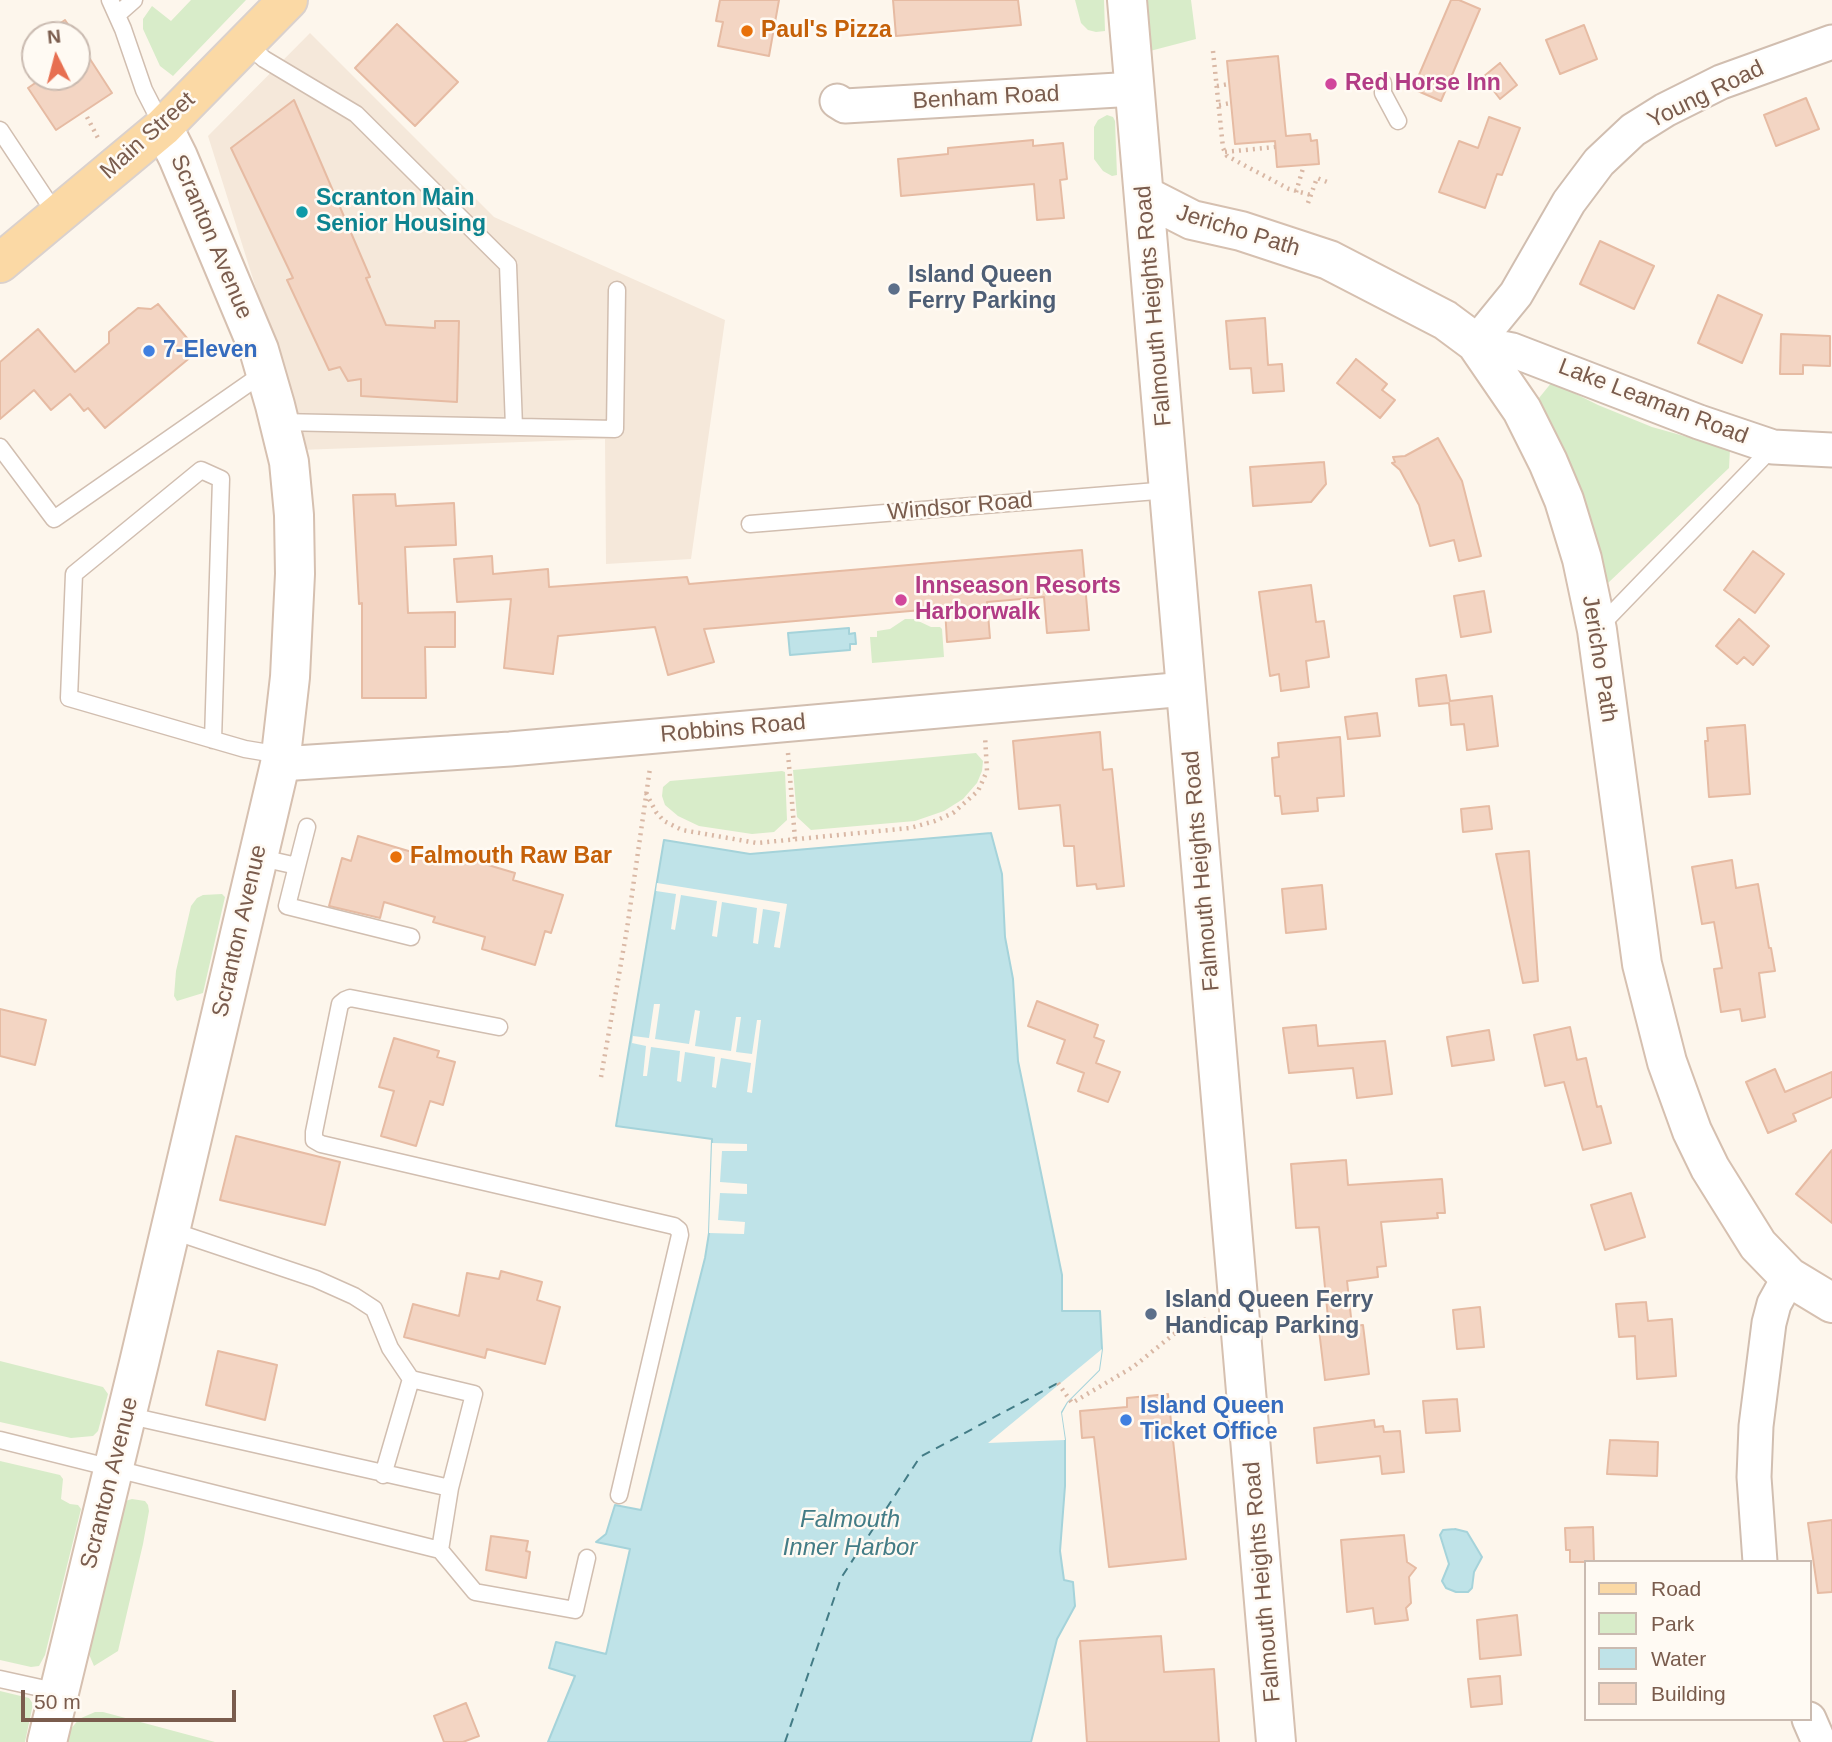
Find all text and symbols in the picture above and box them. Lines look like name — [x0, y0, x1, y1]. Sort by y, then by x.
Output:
place label: Paul's Pizza — [761, 17, 892, 45]
north arrow — [21, 21, 91, 91]
marker: Paul's Pizza — [739, 23, 755, 39]
text: N — [46, 25, 62, 48]
street label: Young Road — [1643, 55, 1769, 135]
place label: Red Horse Inn — [1345, 70, 1501, 98]
marker: Red Horse Inn — [1323, 76, 1339, 92]
street label: Benham Road — [912, 80, 1060, 116]
street label: Main Street — [95, 86, 201, 186]
street label: Scranton Avenue — [164, 151, 258, 323]
street label: Falmouth Heights Road — [1130, 184, 1178, 428]
place label: Scranton Main Senior Housing — [316, 185, 486, 239]
street label: Jericho Path — [1173, 199, 1303, 263]
marker: Scranton Main Senior Housing — [294, 204, 310, 220]
place label: Island Queen Ferry Parking — [908, 262, 1056, 316]
marker: Island Queen Ferry Parking — [886, 281, 902, 297]
place label: 7-Eleven — [163, 337, 258, 365]
marker: 7-Eleven — [141, 343, 157, 359]
street label: Lake Leaman Road — [1554, 353, 1752, 451]
street label: Windsor Road — [886, 487, 1034, 527]
place label: Innseason Resorts Harborwalk — [915, 573, 1121, 627]
marker: Innseason Resorts Harborwalk — [893, 592, 909, 608]
street label: Jericho Path — [1575, 594, 1623, 724]
street label: Robbins Road — [659, 709, 807, 749]
street label: Falmouth Heights Road — [1178, 749, 1226, 993]
street label: Scranton Avenue — [207, 842, 273, 1020]
place label: Falmouth Raw Bar — [410, 843, 612, 871]
marker: Falmouth Raw Bar — [388, 849, 404, 865]
place label: Island Queen Ferry Handicap Parking — [1165, 1287, 1373, 1341]
marker: Island Queen Ferry Handicap Parking — [1143, 1306, 1159, 1322]
place label: Island Queen Ticket Office — [1140, 1393, 1284, 1447]
street label: Scranton Avenue — [75, 1394, 145, 1572]
marker: Island Queen Ticket Office — [1118, 1412, 1134, 1428]
street label: Falmouth Heights Road — [1239, 1460, 1287, 1704]
water label: Falmouth Inner Harbor — [783, 1506, 917, 1562]
legend — [1584, 1560, 1811, 1721]
text: Road — [1651, 1577, 1701, 1600]
text: Park — [1651, 1612, 1694, 1635]
text: Water — [1651, 1647, 1706, 1670]
scale bar — [24, 1676, 240, 1720]
text: Building — [1651, 1682, 1726, 1705]
text: 50 m — [34, 1690, 81, 1713]

